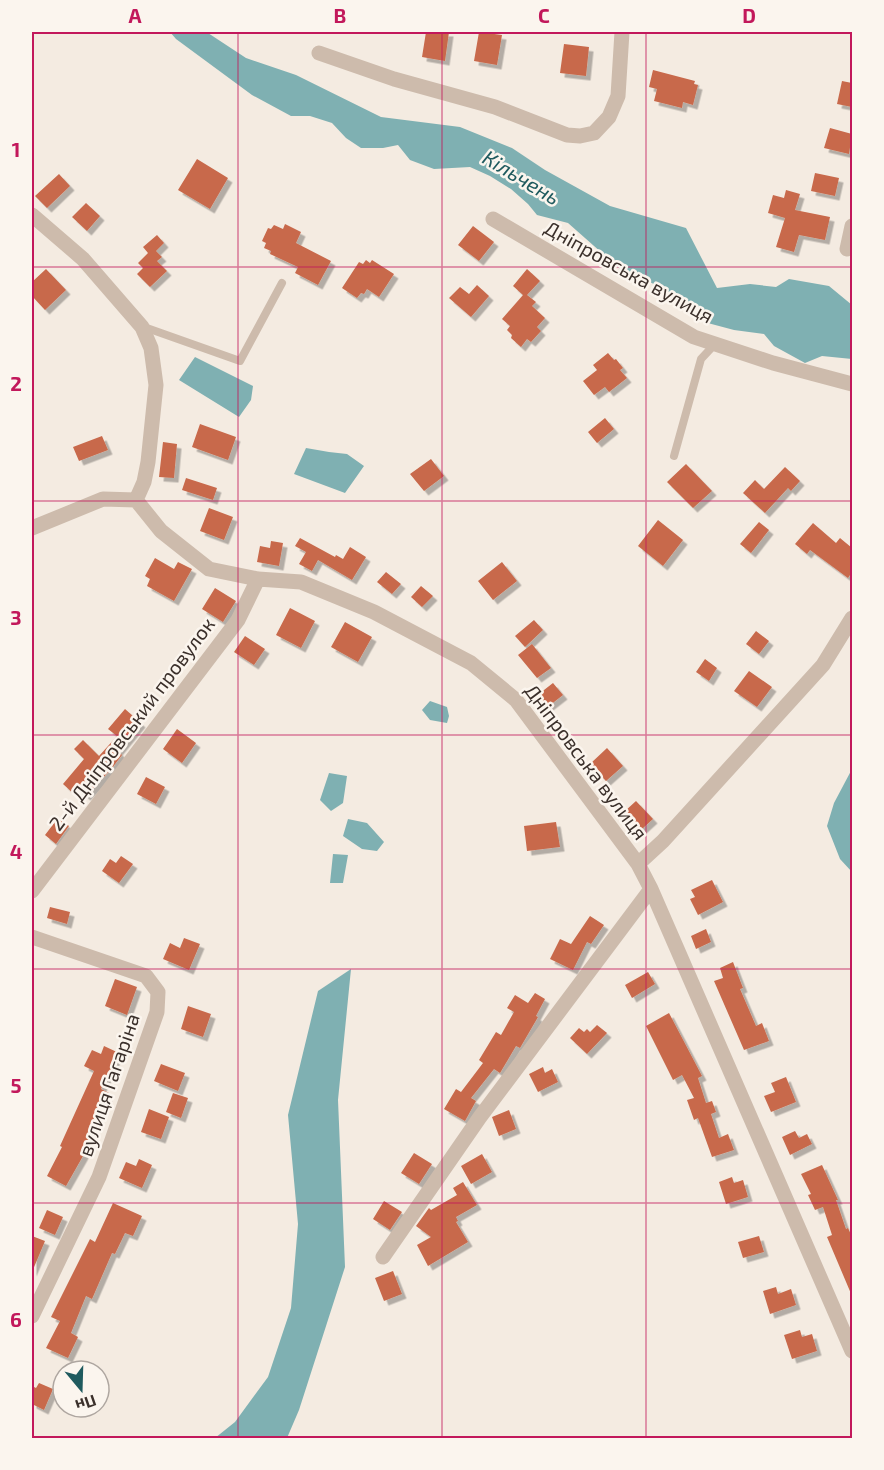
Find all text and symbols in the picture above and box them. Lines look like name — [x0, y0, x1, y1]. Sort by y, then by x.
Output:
text: A — [128, 3, 142, 27]
text: B — [334, 3, 346, 27]
text: C — [538, 3, 550, 27]
text: D — [742, 3, 756, 27]
text: 1 — [12, 137, 20, 161]
water label: Кільчень — [479, 144, 565, 209]
street label: Дніпровська вулиця — [540, 215, 718, 328]
text: 2 — [10, 371, 22, 395]
text: 3 — [10, 605, 22, 629]
street label: 2-й Дніпровський провулок — [43, 612, 220, 835]
street label: Дніпровська вулиця — [519, 679, 653, 845]
text: 4 — [10, 839, 23, 863]
street label: вулиця Гагаріна — [72, 1010, 145, 1160]
text: 5 — [10, 1073, 22, 1097]
text: 6 — [10, 1307, 22, 1331]
north arrow — [51, 1359, 111, 1419]
text: Пн — [73, 1391, 99, 1416]

